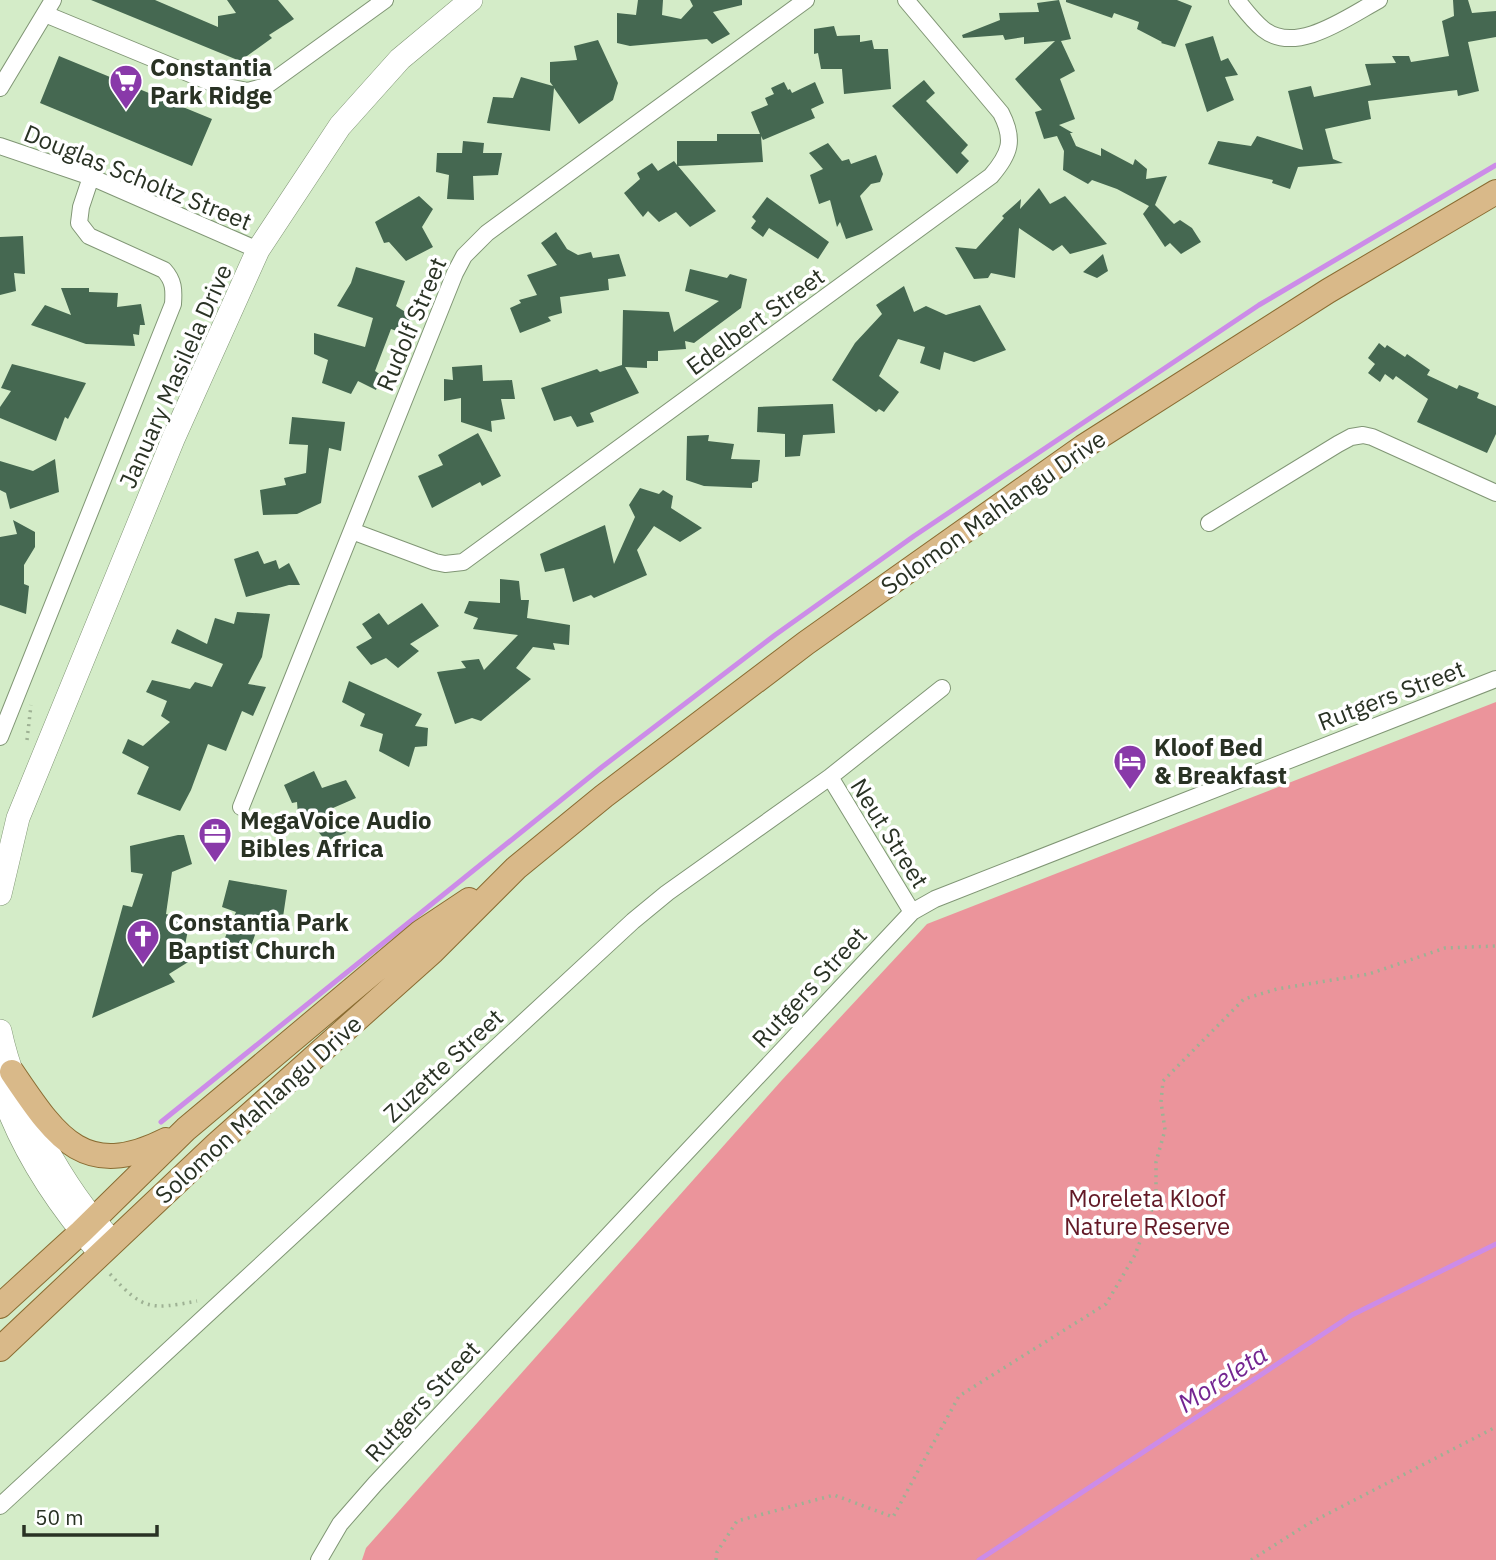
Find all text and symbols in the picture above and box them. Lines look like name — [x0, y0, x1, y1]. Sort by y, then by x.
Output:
place label: Constantia Park Ridge — [150, 51, 272, 111]
supermarket icon: Constantia Park Ridge — [107, 62, 145, 111]
street label: Douglas Scholtz Street — [19, 117, 257, 237]
street label: Rudolf Street — [368, 252, 454, 396]
street label: January Masilela Drive — [111, 259, 239, 493]
street label: Edelbert Street — [680, 260, 830, 382]
street label: Solomon Mahlangu Drive — [874, 422, 1112, 602]
street label: Rutgers Street — [1313, 652, 1469, 738]
place label: Kloof Bed & Breakfast — [1154, 731, 1287, 791]
hotel icon: Kloof Bed & Breakfast — [1111, 742, 1149, 791]
street label: Neut Street — [844, 772, 936, 894]
place label: MegaVoice Audio Bibles Africa — [240, 804, 432, 864]
office icon: MegaVoice Audio Bibles Africa — [196, 815, 234, 864]
place label: Constantia Park Baptist Church — [168, 906, 349, 966]
church icon: Constantia Park Baptist Church — [124, 917, 162, 966]
street label: Rutgers Street — [744, 919, 874, 1055]
street label: Zuzette Street — [376, 1001, 510, 1129]
street label: Solomon Mahlangu Drive — [148, 1008, 368, 1210]
park label: Moreleta Kloof Nature Reserve — [1064, 1182, 1230, 1242]
street label: Rutgers Street — [357, 1333, 487, 1469]
water label: Moreleta — [1170, 1336, 1274, 1420]
scale bar — [24, 1494, 158, 1538]
text: 50 m — [35, 1503, 84, 1531]

